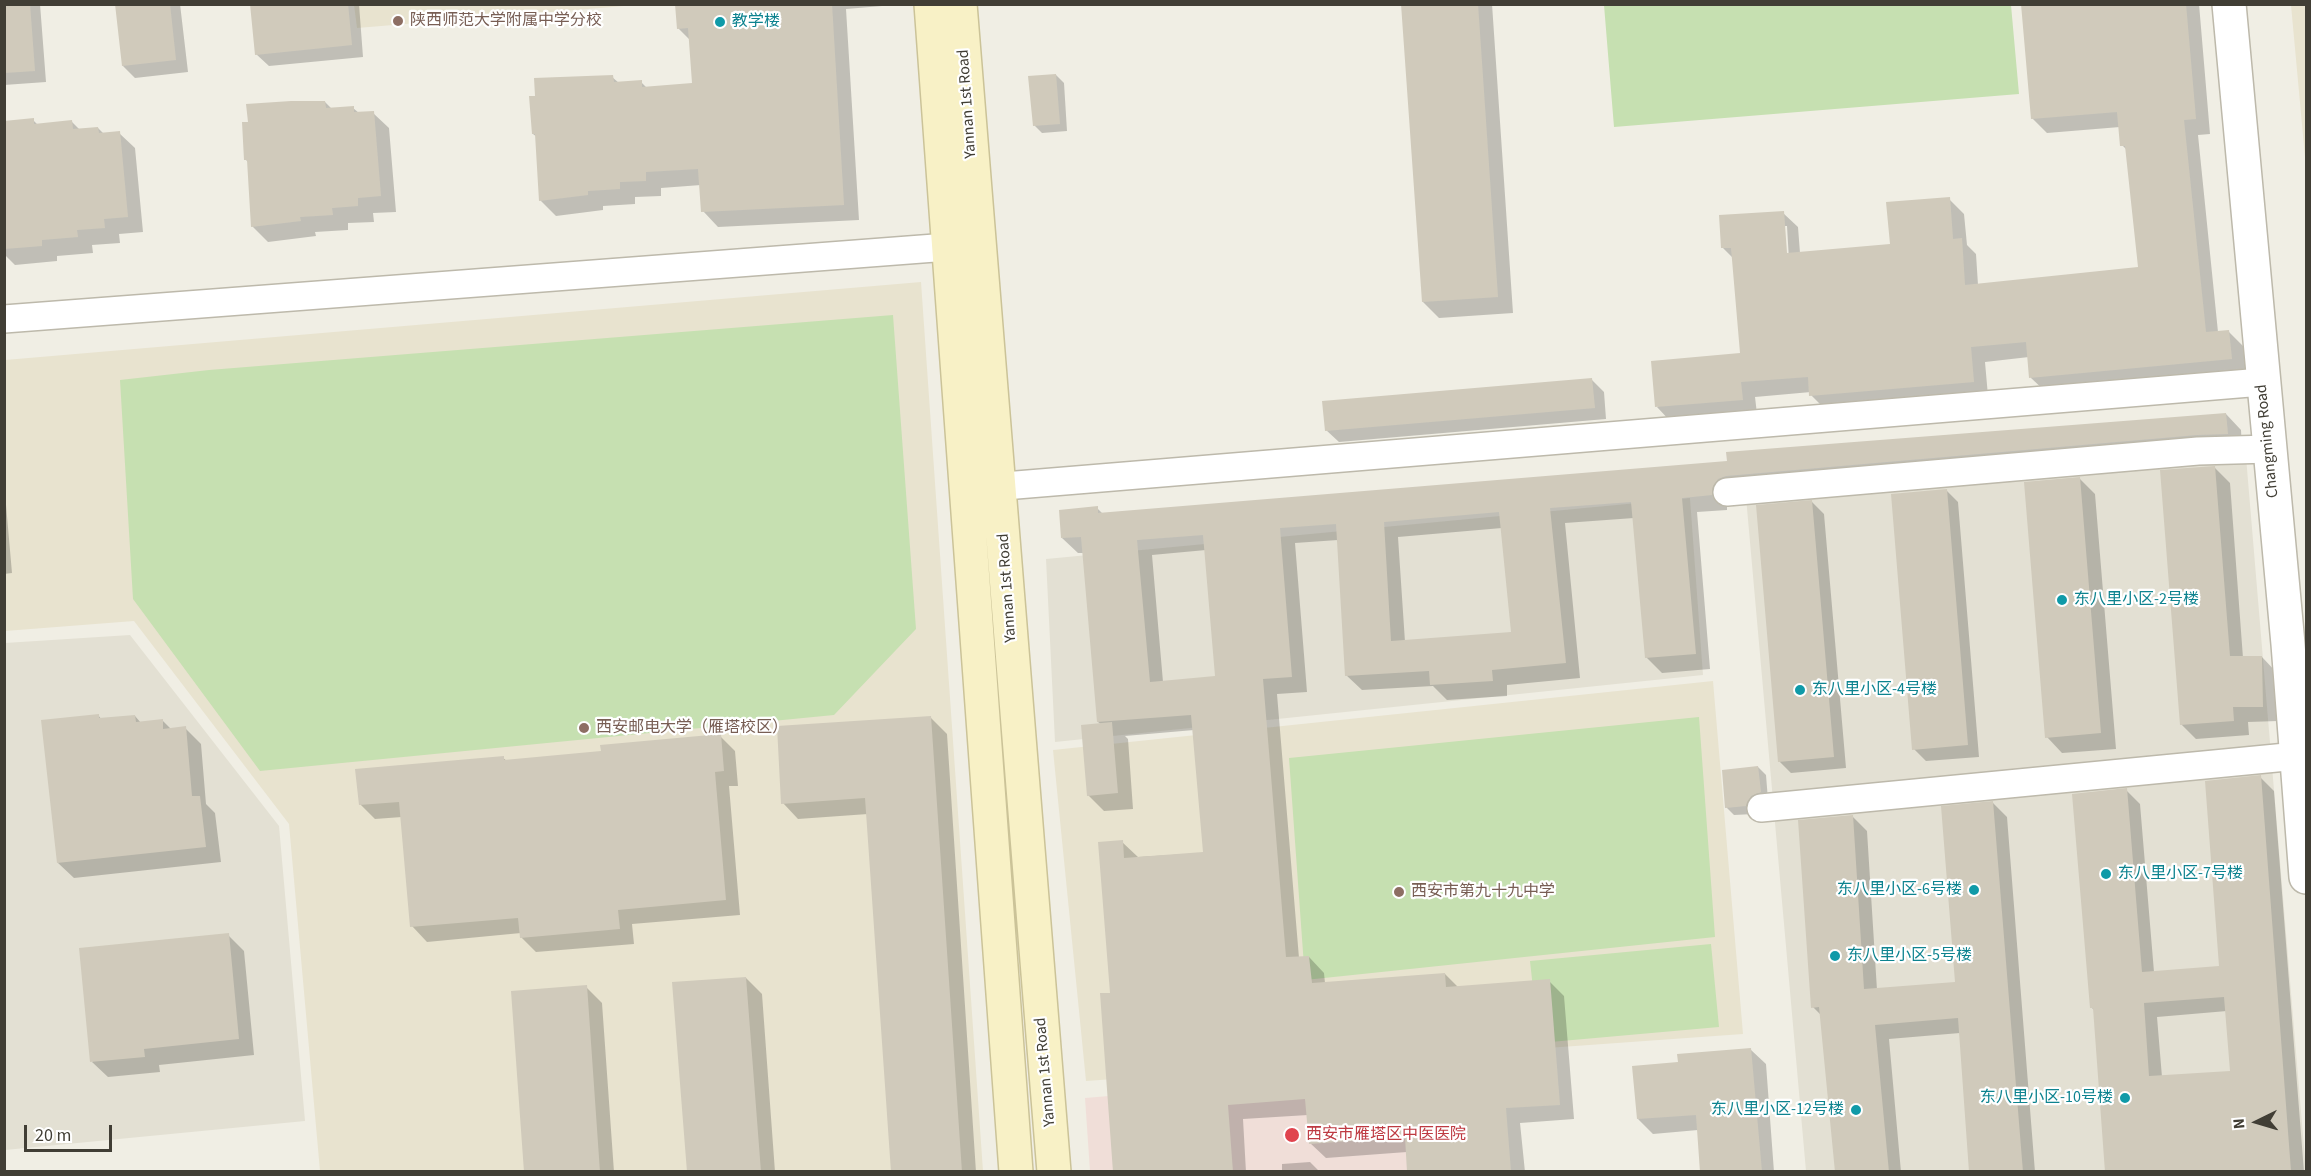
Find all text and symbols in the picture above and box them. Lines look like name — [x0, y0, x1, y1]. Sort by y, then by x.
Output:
place label: 陕西师范大学附属中学分校 — [410, 11, 602, 31]
place label: 教学楼 — [732, 12, 780, 32]
marker: 陕西师范大学附属中学分校 — [391, 14, 405, 28]
marker: 教学楼 — [713, 15, 727, 29]
street label: Yannan 1st Road — [955, 49, 981, 159]
street label: Changming Road — [2252, 383, 2284, 499]
street label: Yannan 1st Road — [995, 533, 1021, 643]
place label: 东八里小区-2号楼 — [2074, 590, 2199, 610]
marker: 东八里小区-2号楼 — [2055, 593, 2069, 607]
place label: 东八里小区-4号楼 — [1812, 680, 1937, 700]
marker: 东八里小区-4号楼 — [1793, 683, 1807, 697]
place label: 西安邮电大学（雁塔校区） — [596, 718, 788, 738]
marker: 西安邮电大学（雁塔校区） — [577, 721, 591, 735]
place label: 东八里小区-7号楼 — [2118, 864, 2243, 884]
marker: 东八里小区-7号楼 — [2099, 867, 2113, 881]
place label: 东八里小区-6号楼 — [1837, 880, 1962, 900]
place label: 西安市第九十九中学 — [1411, 882, 1555, 902]
marker: 东八里小区-6号楼 — [1967, 883, 1981, 897]
marker: 西安市第九十九中学 — [1392, 885, 1406, 899]
place label: 东八里小区-5号楼 — [1847, 946, 1972, 966]
marker: 东八里小区-5号楼 — [1828, 949, 1842, 963]
street label: Yannan 1st Road — [1032, 1017, 1060, 1127]
place label: 东八里小区-10号楼 — [1980, 1088, 2113, 1108]
marker: 东八里小区-10号楼 — [2118, 1091, 2132, 1105]
north arrow — [2227, 1092, 2287, 1152]
place label: 东八里小区-12号楼 — [1711, 1100, 1844, 1120]
marker: 东八里小区-12号楼 — [1849, 1103, 1863, 1117]
scale bar — [27, 1113, 116, 1151]
text: N — [2228, 1117, 2250, 1130]
text: 20 m — [35, 1123, 71, 1148]
place label: 西安市雁塔区中医医院 — [1306, 1125, 1466, 1145]
marker: 西安市雁塔区中医医院 — [1283, 1126, 1301, 1144]

